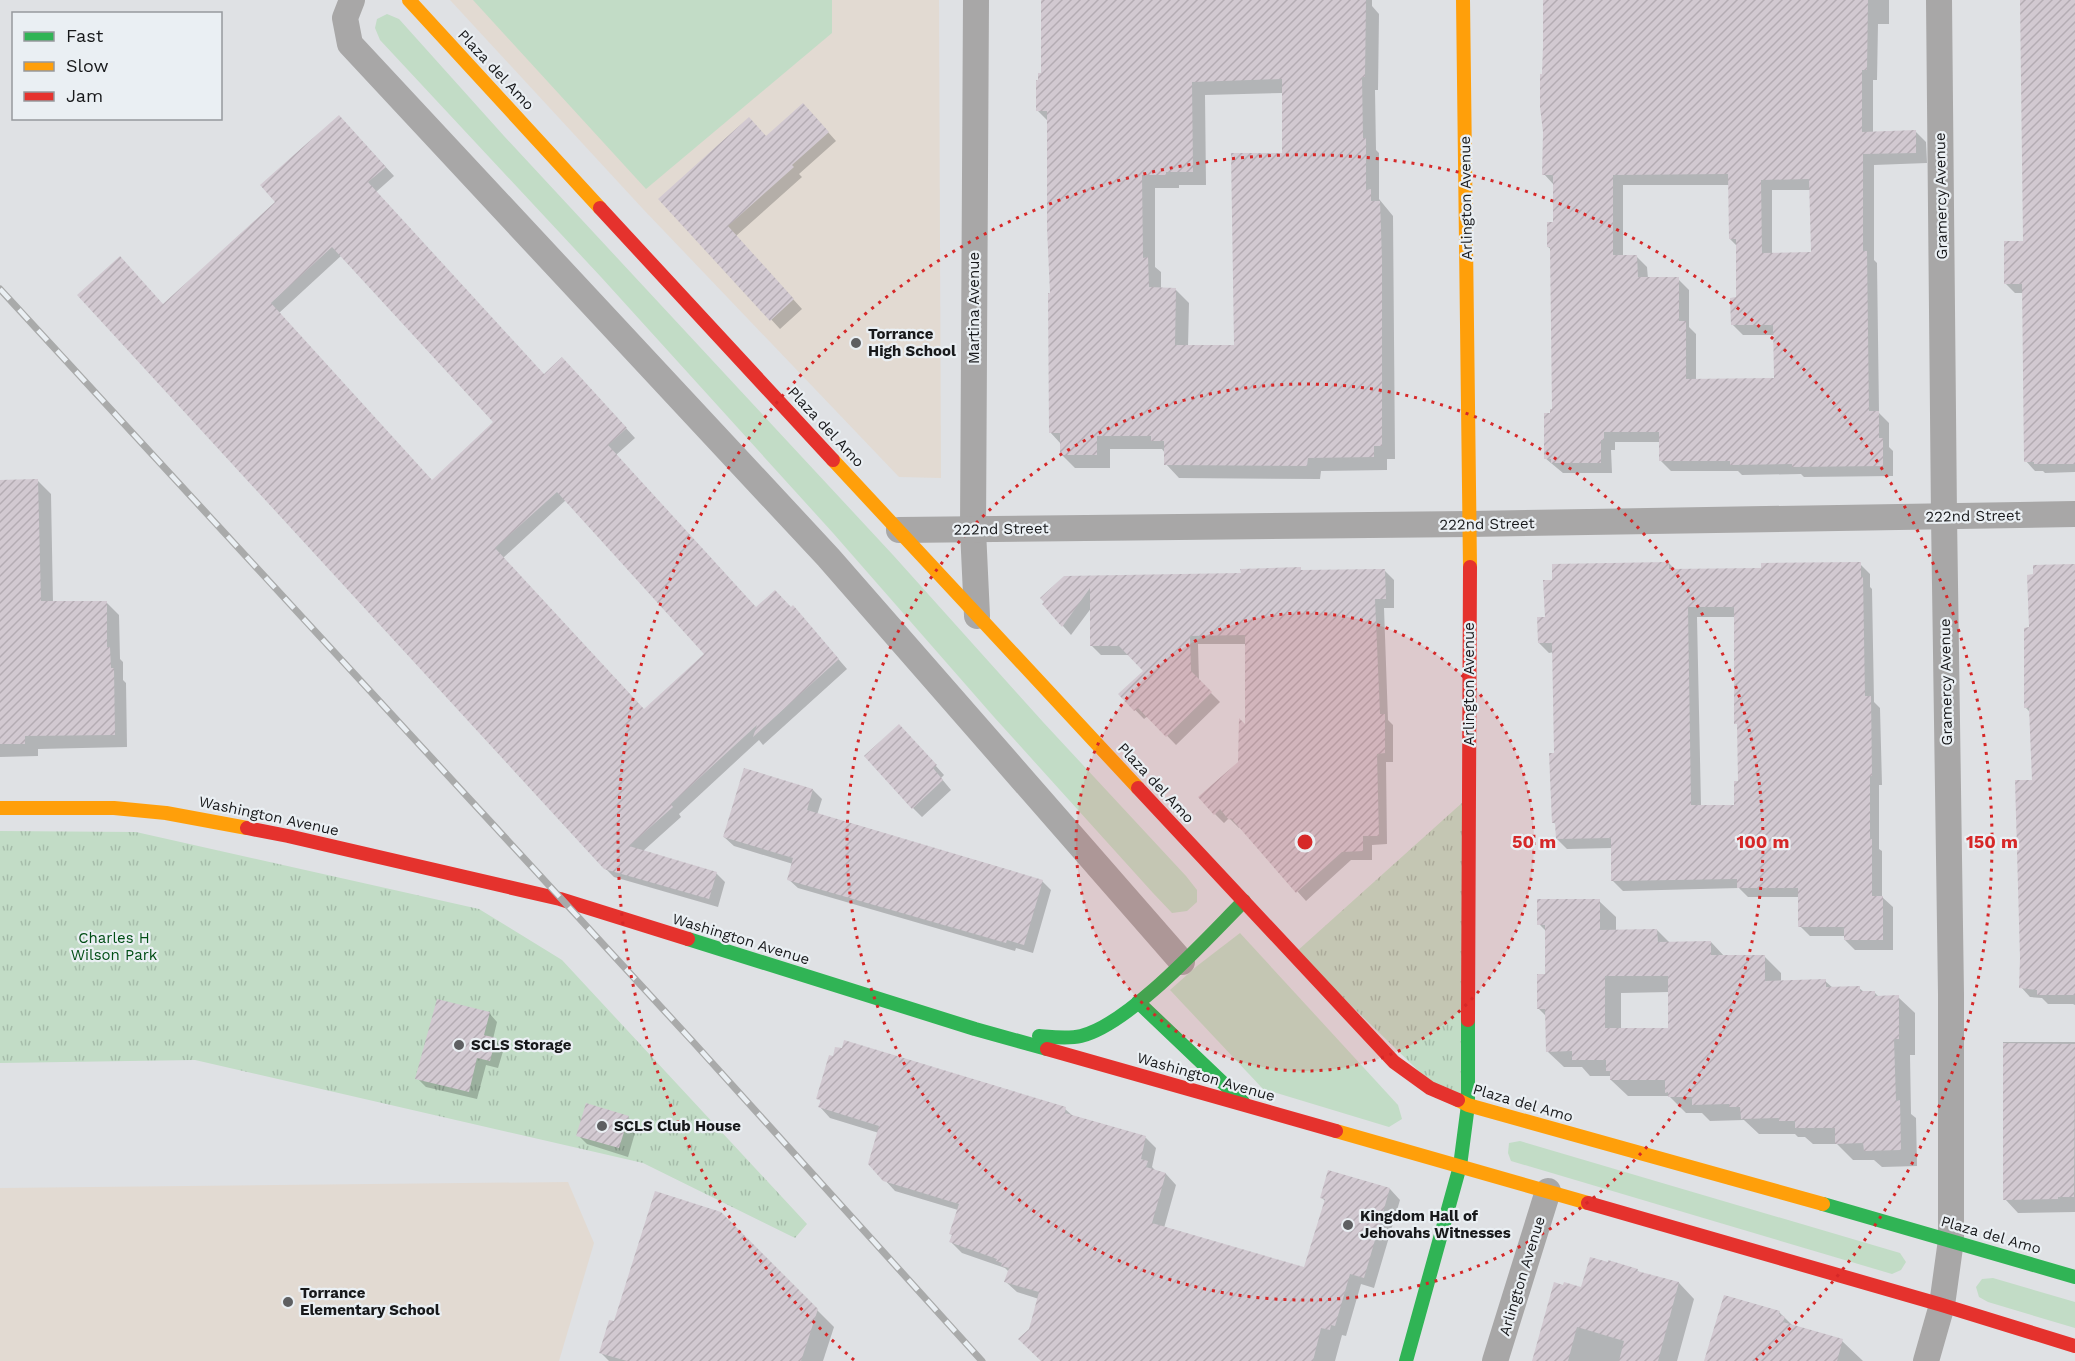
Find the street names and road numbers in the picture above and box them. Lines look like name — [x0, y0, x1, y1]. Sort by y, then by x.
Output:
street label: Plaza del Amo — [454, 26, 538, 114]
street label: Gramercy Avenue — [1931, 132, 1951, 260]
street label: Arlington Avenue — [1456, 136, 1476, 260]
street label: Martina Avenue — [965, 252, 983, 364]
street label: Plaza del Amo — [784, 383, 868, 471]
street label: 222nd Street — [1925, 506, 2021, 526]
street label: 222nd Street — [1439, 514, 1535, 534]
street label: 222nd Street — [953, 519, 1049, 539]
street label: Gramercy Avenue — [1936, 618, 1956, 746]
street label: Arlington Avenue — [1460, 622, 1478, 746]
street label: Plaza del Amo — [1114, 739, 1198, 827]
street label: Washington Avenue — [197, 792, 341, 840]
street label: Washington Avenue — [670, 910, 812, 968]
street label: Washington Avenue — [1135, 1049, 1277, 1105]
street label: Plaza del Amo — [1471, 1080, 1575, 1126]
street label: Plaza del Amo — [1939, 1212, 2043, 1258]
street label: Arlington Avenue — [1495, 1214, 1549, 1338]

